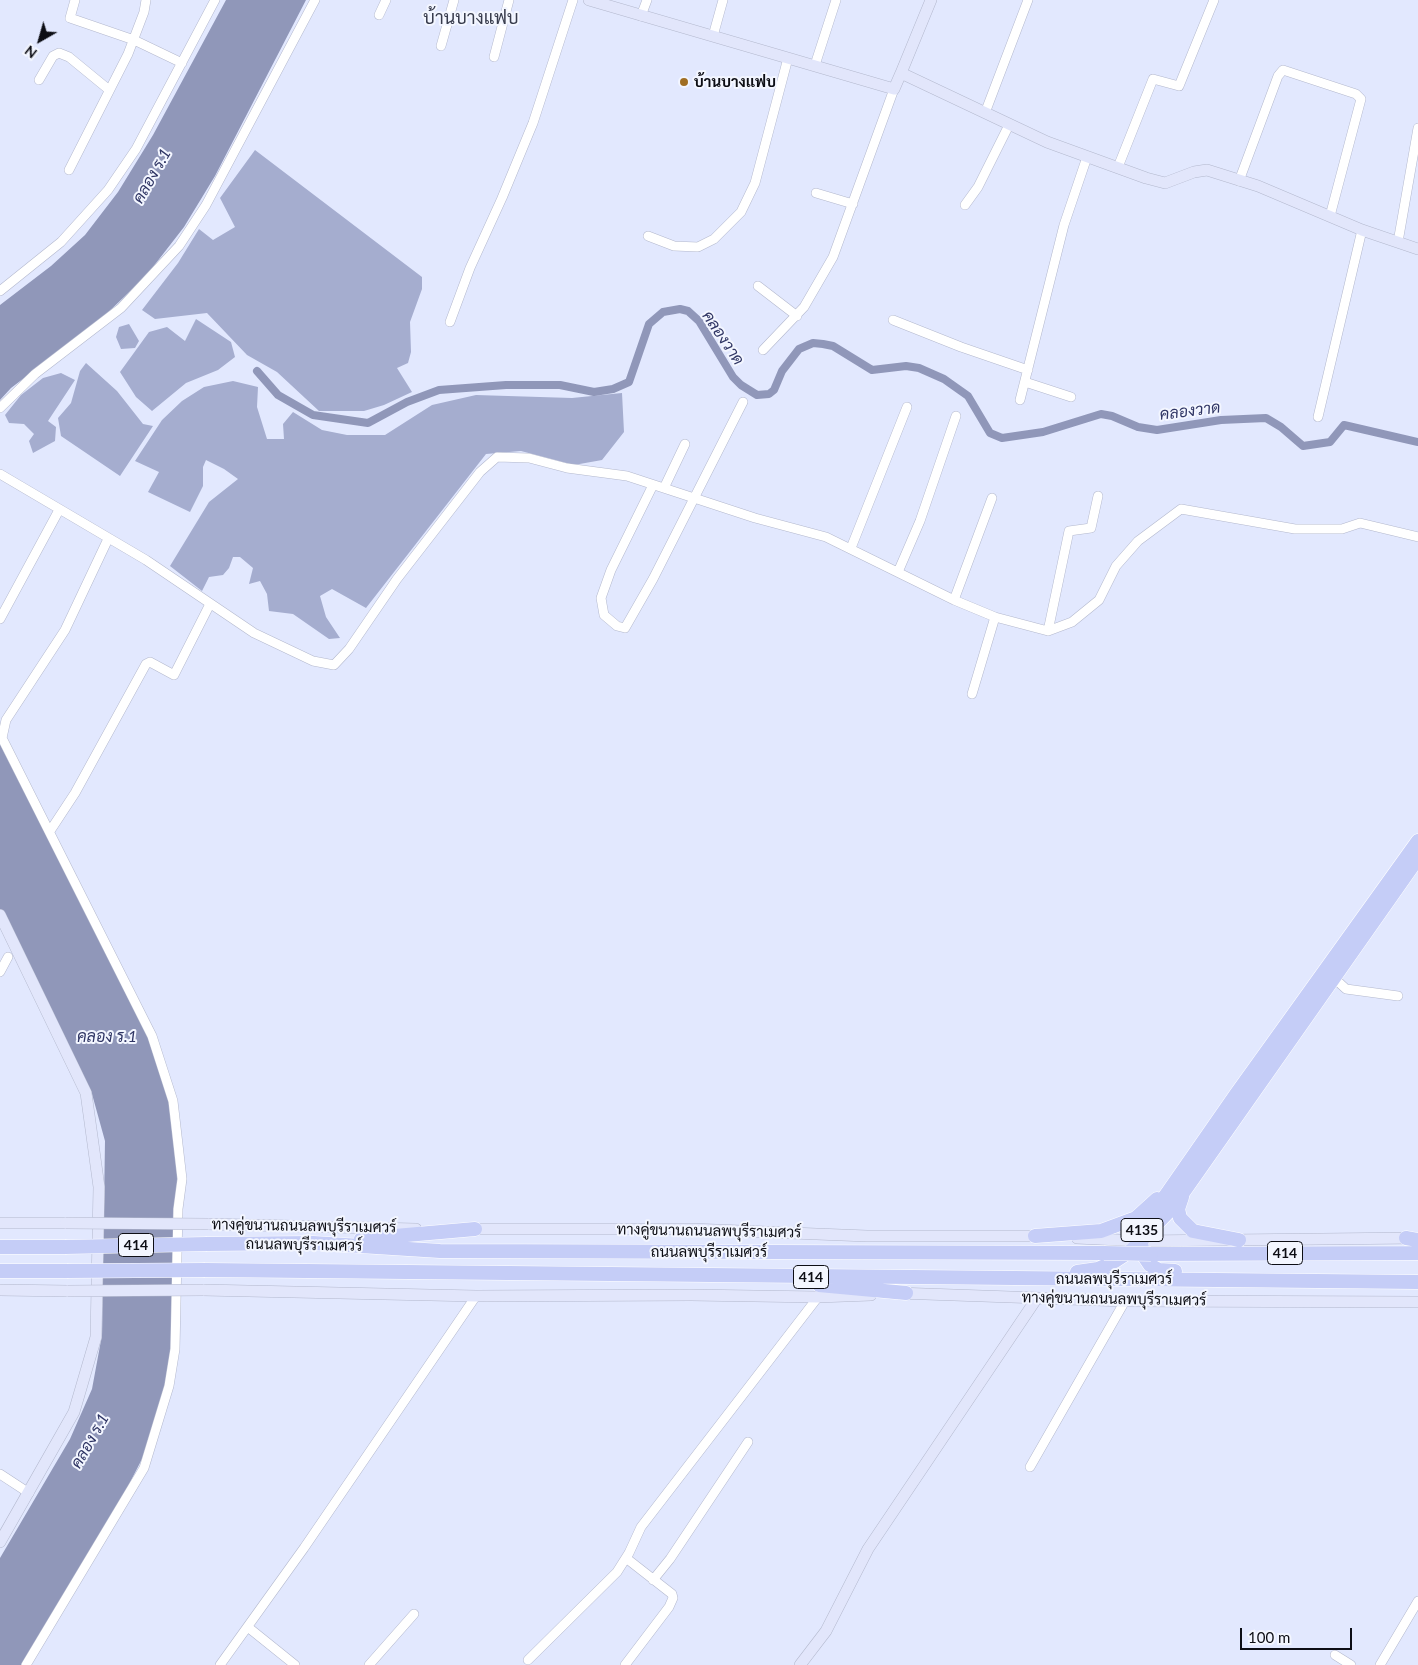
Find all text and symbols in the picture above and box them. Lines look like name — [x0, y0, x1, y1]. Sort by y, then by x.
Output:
district label: บ้านบางแฟบ — [423, 7, 519, 29]
north arrow — [15, 15, 65, 65]
text: N — [21, 42, 40, 62]
place label: บ้านบางแฟบ — [694, 73, 776, 91]
marker: บ้านบางแฟบ — [678, 76, 690, 88]
water label: คลอง ร.1 — [129, 145, 175, 207]
water label: คลองวาด — [698, 307, 748, 369]
water label: คลองวาด — [1159, 398, 1221, 424]
water label: คลอง ร.1 — [77, 1027, 137, 1047]
street label: ทางคู่ขนานถนนลพบุรีราเมศวร์ — [211, 1215, 397, 1237]
road number: 4135 — [1121, 1218, 1163, 1242]
street label: ทางคู่ขนานถนนลพบุรีราเมศวร์ — [616, 1220, 802, 1242]
road number: 414 — [118, 1234, 154, 1256]
street label: ถนนลพบุรีราเมศวร์ — [246, 1235, 362, 1255]
road number: 414 — [1268, 1242, 1302, 1264]
street label: ถนนลพบุรีราเมศวร์ — [651, 1243, 767, 1261]
road number: 414 — [794, 1266, 828, 1288]
street label: ถนนลพบุรีราเมศวร์ — [1056, 1270, 1172, 1288]
street label: ทางคู่ขนานถนนลพบุรีราเมศวร์ — [1021, 1288, 1207, 1310]
water label: คลอง ร.1 — [67, 1410, 113, 1472]
scale bar — [1243, 1618, 1356, 1650]
text: 100 m — [1248, 1628, 1290, 1646]

